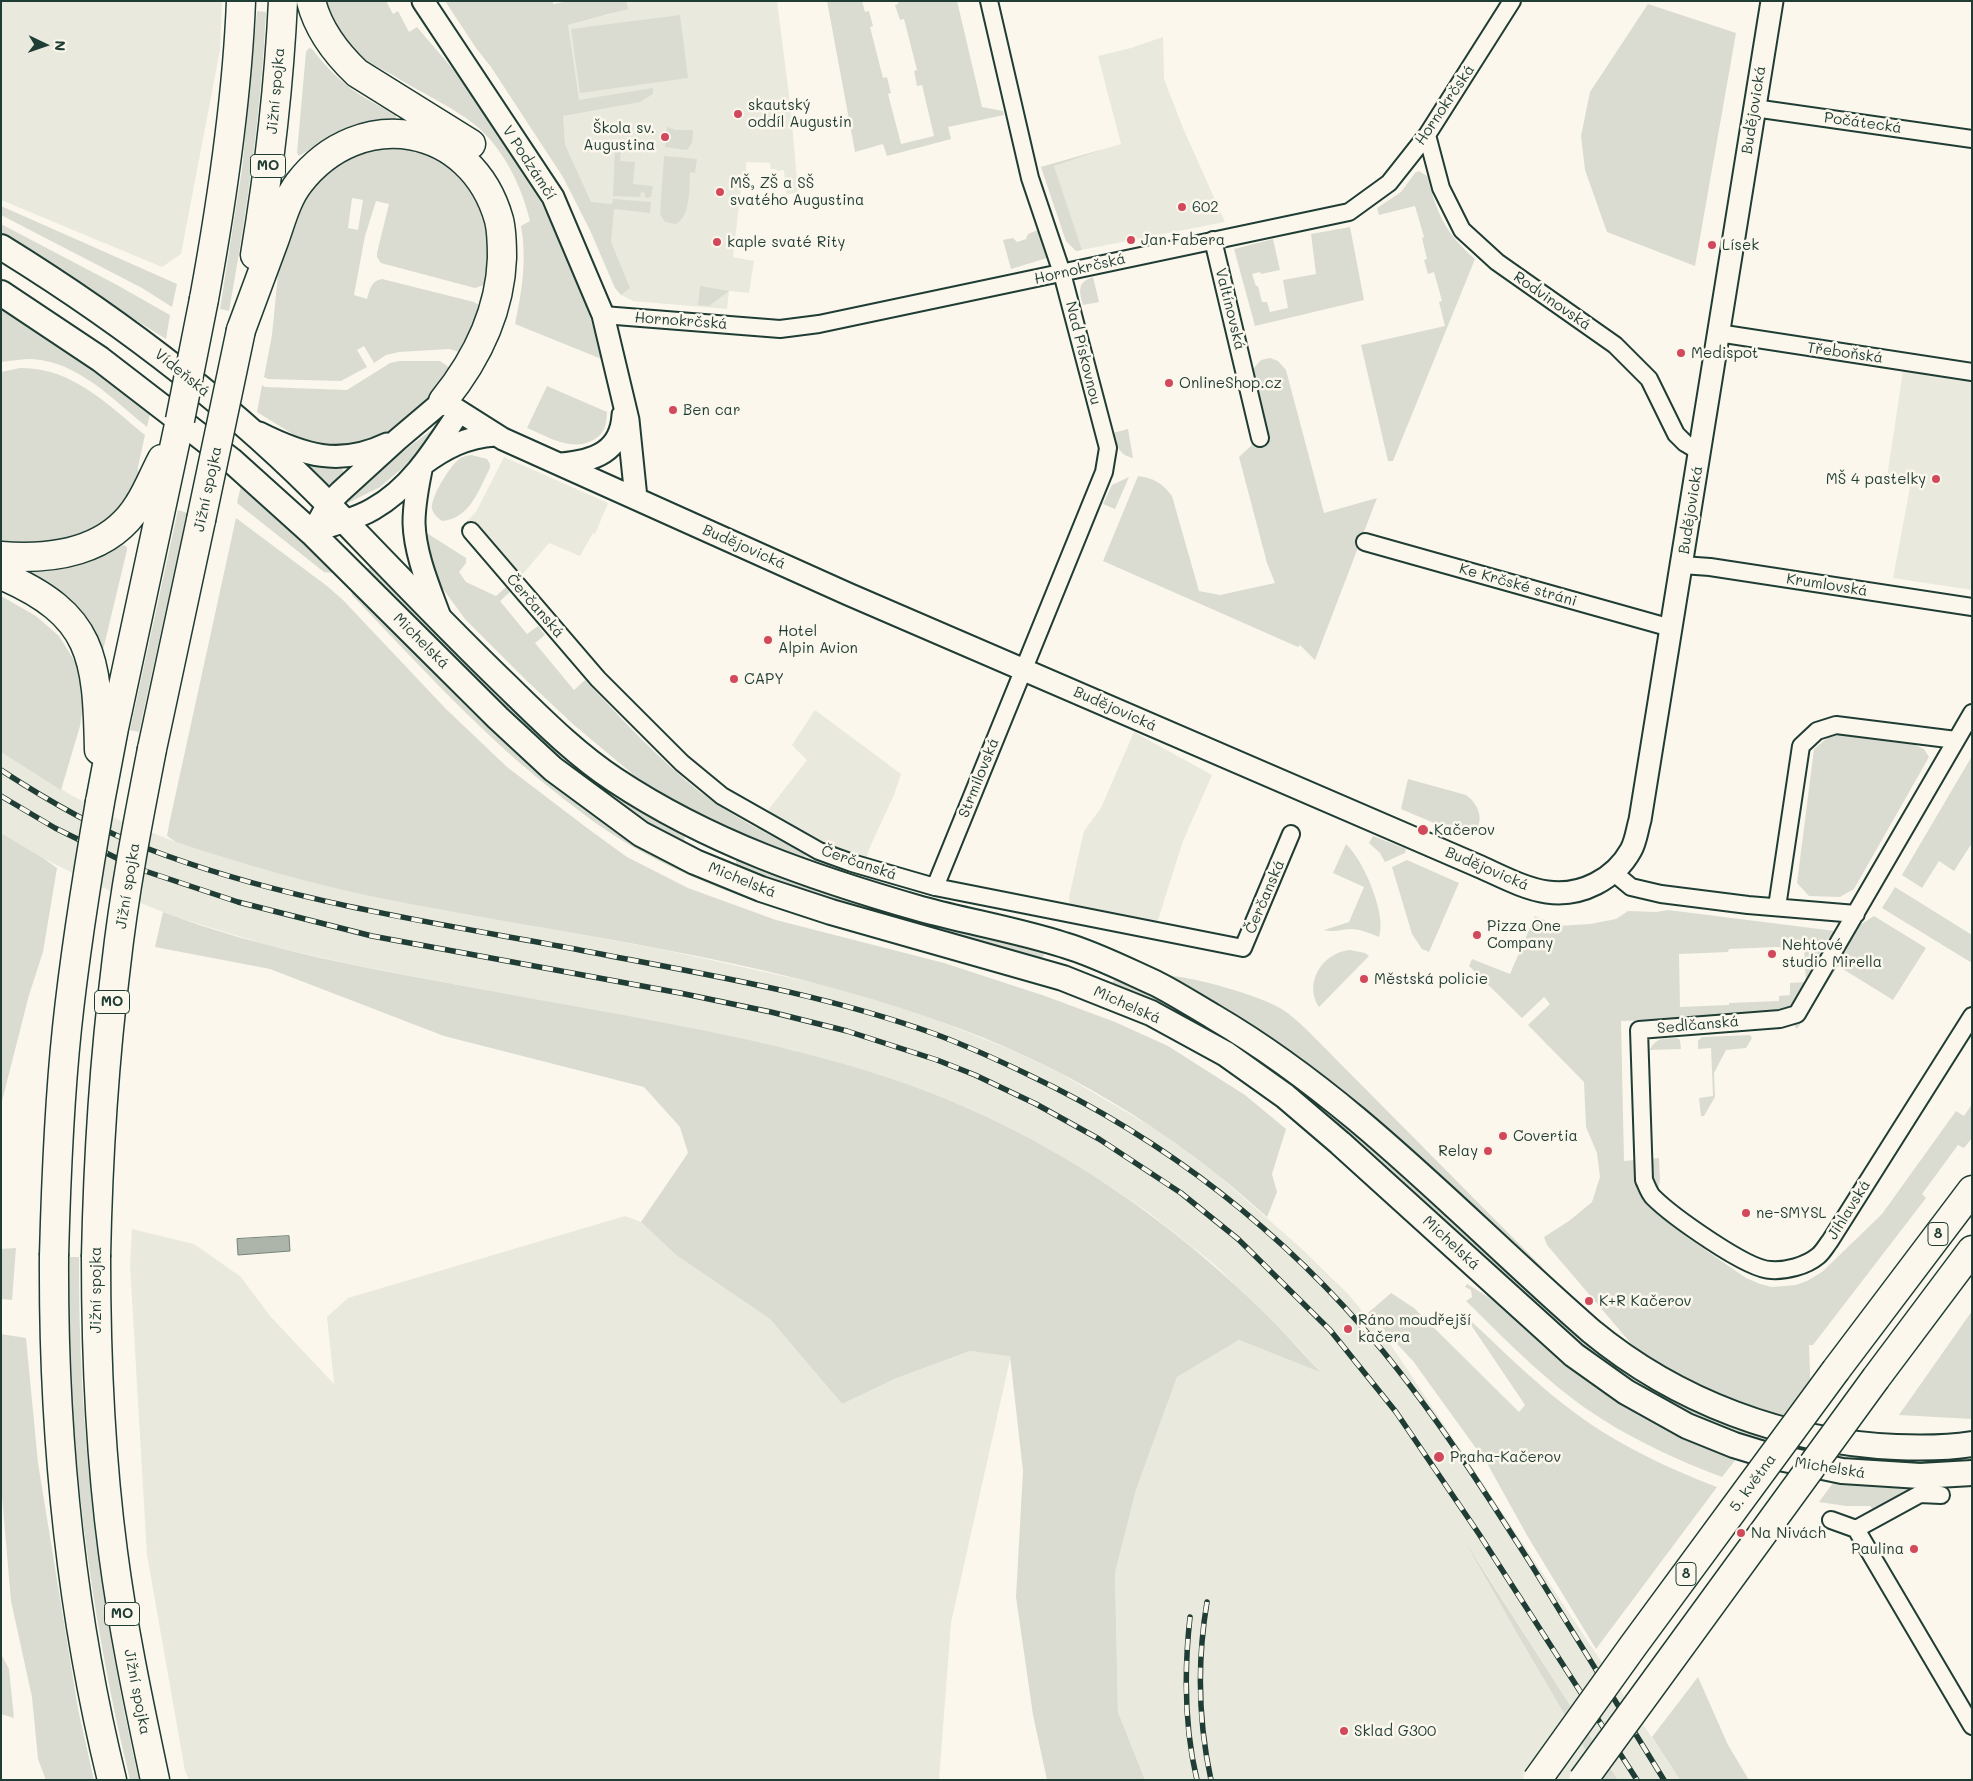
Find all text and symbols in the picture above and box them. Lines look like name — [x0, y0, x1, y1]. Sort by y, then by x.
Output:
north arrow — [20, 20, 70, 70]
text: N — [51, 40, 70, 52]
street label: Jižní spojka — [263, 47, 289, 135]
street label: Hornokrčská — [1411, 61, 1479, 149]
street label: Budějovická — [1738, 65, 1770, 155]
place label: skautský oddíl Augustin — [748, 96, 851, 131]
marker: skautský oddíl Augustin — [732, 108, 744, 120]
street label: Počátecká — [1823, 109, 1903, 137]
place label: Škola sv. Augustina — [583, 119, 655, 154]
street label: V Podzámčí — [498, 122, 560, 204]
marker: Škola sv. Augustina — [659, 131, 671, 143]
road number: MO — [250, 154, 286, 178]
place label: MŠ, ZŠ a SŠ svatého Augustina — [730, 174, 864, 209]
marker: MŠ, ZŠ a SŠ svatého Augustina — [714, 186, 726, 198]
place label: 602 — [1192, 198, 1219, 216]
marker: 602 — [1176, 201, 1188, 213]
place label: Jan Fabera — [1141, 231, 1225, 249]
place label: kaple svaté Rity — [727, 233, 845, 251]
marker: Jan Fabera — [1125, 234, 1137, 246]
marker: kaple svaté Rity — [711, 236, 723, 248]
place label: Lísek — [1722, 236, 1759, 254]
marker: Lísek — [1706, 239, 1718, 251]
street label: Hornokrčská — [1033, 250, 1127, 288]
street label: Valtínovská — [1211, 266, 1249, 352]
street label: Rodvinovská — [1510, 268, 1594, 334]
street label: Nad Pískovnou — [1061, 299, 1105, 407]
street label: Hornokrčská — [634, 309, 728, 333]
street label: Třeboňská — [1806, 339, 1884, 367]
place label: Medispot — [1691, 344, 1758, 362]
street label: Vídeňská — [151, 345, 213, 401]
marker: Medispot — [1675, 347, 1687, 359]
place label: OnlineShop.cz — [1179, 374, 1282, 392]
marker: OnlineShop.cz — [1163, 377, 1175, 389]
place label: Ben car — [683, 401, 740, 419]
marker: Ben car — [667, 404, 679, 416]
street label: Jižní spojka — [190, 445, 226, 533]
street label: Budějovická — [1675, 465, 1707, 555]
place label: MŠ 4 pastelky — [1826, 470, 1926, 488]
marker: MŠ 4 pastelky — [1930, 473, 1942, 485]
street label: Budějovická — [700, 521, 788, 573]
street label: Ke Krčské stráni — [1457, 560, 1579, 610]
street label: Čerčanská — [502, 570, 568, 642]
street label: Krumlovská — [1785, 570, 1869, 600]
street label: Michelská — [389, 609, 453, 673]
place label: Hotel Alpin Avion — [778, 622, 858, 657]
marker: Hotel Alpin Avion — [762, 634, 774, 646]
place label: CAPY — [744, 670, 784, 688]
marker: CAPY — [728, 673, 740, 685]
street label: Budějovická — [1071, 683, 1159, 735]
street label: Strmilovská — [955, 736, 1003, 820]
place label: Kačerov — [1434, 821, 1495, 839]
marker: Kačerov — [1416, 823, 1430, 837]
street label: Jižní spojka — [112, 842, 144, 930]
street label: Čerčanská — [819, 842, 899, 884]
street label: Budějovická — [1443, 843, 1531, 895]
street label: Čerčanská — [1241, 857, 1289, 937]
street label: Michelská — [705, 858, 779, 902]
place label: Pizza One Company — [1487, 917, 1561, 952]
marker: Pizza One Company — [1471, 929, 1483, 941]
place label: Nehtové studio Mirella — [1782, 936, 1882, 971]
marker: Nehtové studio Mirella — [1766, 948, 1778, 960]
place label: Městská policie — [1374, 970, 1488, 988]
marker: Městská policie — [1358, 973, 1370, 985]
street label: Michelská — [1091, 982, 1163, 1028]
road number: MO — [94, 990, 130, 1014]
street label: Sedlčanská — [1656, 1012, 1740, 1038]
place label: Covertia — [1513, 1127, 1578, 1145]
marker: Covertia — [1497, 1130, 1509, 1142]
place label: Relay — [1438, 1142, 1478, 1160]
marker: Relay — [1482, 1145, 1494, 1157]
street label: Jihlavská — [1824, 1177, 1874, 1243]
place label: ne-SMYSL — [1756, 1204, 1826, 1222]
marker: ne-SMYSL — [1740, 1207, 1752, 1219]
street label: Michelská — [1419, 1212, 1483, 1274]
road number: 8 — [1928, 1222, 1948, 1246]
street label: Jižní spojka — [87, 1247, 105, 1333]
place label: K+R Kačerov — [1599, 1292, 1692, 1310]
marker: K+R Kačerov — [1583, 1295, 1595, 1307]
place label: Ráno moudřejší kačera — [1358, 1311, 1471, 1346]
marker: Ráno moudřejší kačera — [1342, 1323, 1354, 1335]
place label: Praha-Kačerov — [1450, 1448, 1561, 1466]
marker: Praha-Kačerov — [1432, 1450, 1446, 1464]
street label: 5. května — [1726, 1451, 1780, 1515]
street label: Michelská — [1793, 1454, 1867, 1482]
place label: Na Nivách — [1751, 1524, 1826, 1542]
marker: Na Nivách — [1735, 1527, 1747, 1539]
place label: Paulina — [1851, 1540, 1904, 1558]
marker: Paulina — [1908, 1543, 1920, 1555]
road number: 8 — [1676, 1562, 1696, 1586]
road number: MO — [104, 1602, 140, 1626]
street label: Jižní spojka — [120, 1648, 154, 1736]
place label: Sklad G300 — [1354, 1722, 1436, 1740]
marker: Sklad G300 — [1338, 1725, 1350, 1737]

